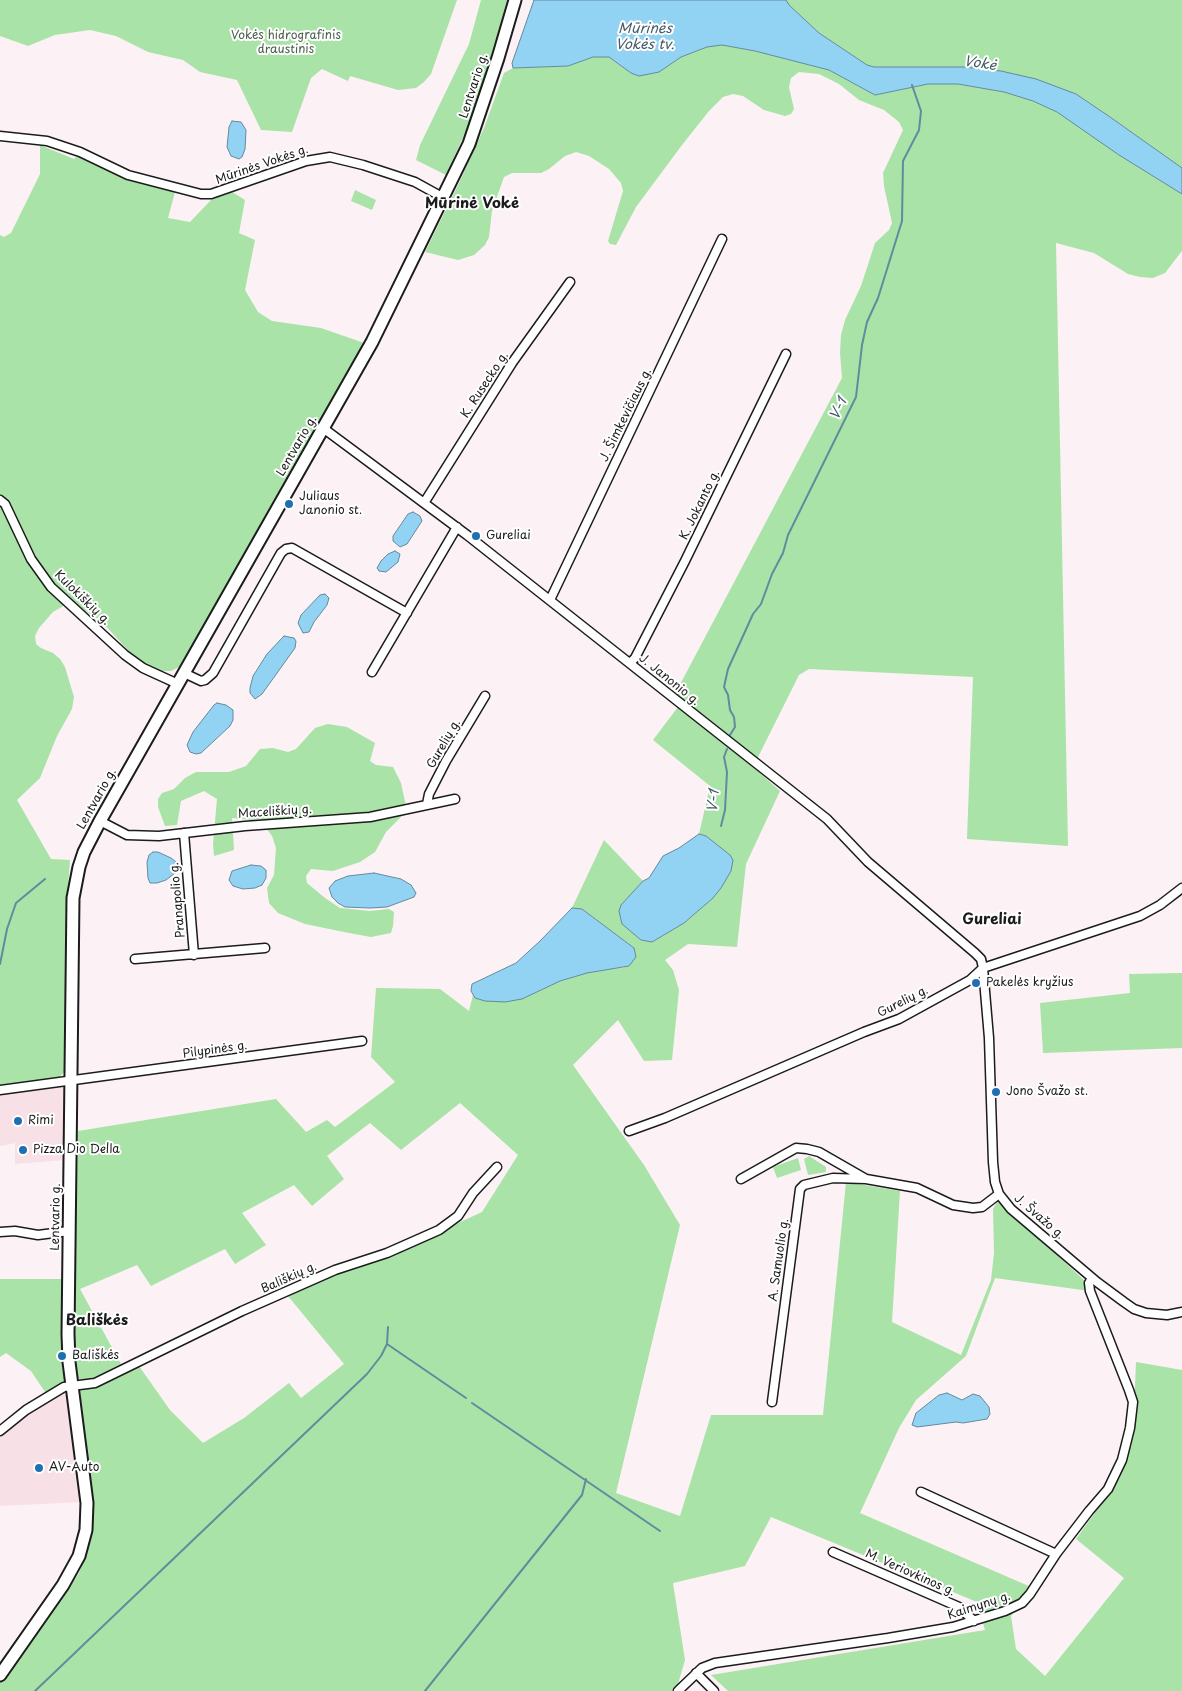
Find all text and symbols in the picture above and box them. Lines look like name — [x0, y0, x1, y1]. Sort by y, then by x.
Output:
water label: Mūrinės Vokės tv. — [616, 21, 674, 54]
park label: Vokės hidrografinis draustinis — [231, 29, 341, 57]
street label: Lentvario g. — [457, 52, 491, 120]
water label: Vokė — [963, 53, 997, 75]
street label: Mūrinės Vokės g. — [214, 142, 310, 188]
district label: Mūrinė Vokė — [425, 195, 519, 213]
street label: K. Rusecko g. — [458, 349, 512, 421]
street label: J. Šimkevičiaus g. — [597, 366, 655, 464]
water label: V-1 — [827, 395, 851, 423]
street label: Lentvario g. — [274, 413, 320, 479]
street label: K. Jokanto g. — [677, 468, 723, 542]
place label: Juliaus Janonio st. — [299, 490, 362, 518]
marker: Juliaus Janonio st. — [283, 498, 295, 510]
place label: Gureliai — [486, 529, 531, 543]
marker: Gureliai — [470, 530, 482, 542]
street label: Kulokiškių g. — [51, 568, 113, 628]
street label: J. Janonio g. — [636, 651, 702, 709]
street label: Gurelių g. — [424, 717, 464, 771]
street label: Lentvario g. — [74, 766, 120, 832]
water label: V-1 — [705, 789, 723, 813]
street label: Maceliškių g. — [238, 802, 312, 822]
street label: Pranapolio g. — [168, 862, 188, 938]
district label: Gureliai — [962, 911, 1022, 929]
place label: Pakelės kryžius — [986, 976, 1073, 990]
marker: Pakelės kryžius — [970, 977, 982, 989]
street label: Gurelių g. — [875, 983, 931, 1021]
street label: Pilypinės g. — [182, 1038, 248, 1062]
place label: Jono Švažo st. — [1006, 1085, 1088, 1099]
marker: Jono Švažo st. — [990, 1086, 1002, 1098]
place label: Rimi — [28, 1114, 54, 1128]
marker: Rimi — [12, 1115, 24, 1127]
place label: Pizza Dio Della — [33, 1143, 120, 1157]
marker: Pizza Dio Della — [17, 1144, 29, 1156]
street label: Lentvario g. — [48, 1183, 64, 1251]
street label: J. Švažo g. — [1011, 1191, 1067, 1243]
street label: A. Samuolio g. — [766, 1218, 792, 1302]
street label: Bališkių g. — [259, 1259, 319, 1297]
district label: Bališkės — [66, 1312, 128, 1330]
place label: Bališkės — [72, 1349, 119, 1363]
marker: Bališkės — [56, 1350, 68, 1362]
place label: AV-Auto — [49, 1461, 99, 1475]
marker: AV-Auto — [33, 1462, 45, 1474]
street label: M. Veriovkinos g. — [863, 1547, 957, 1599]
street label: Kaimynų g. — [946, 1589, 1012, 1623]

